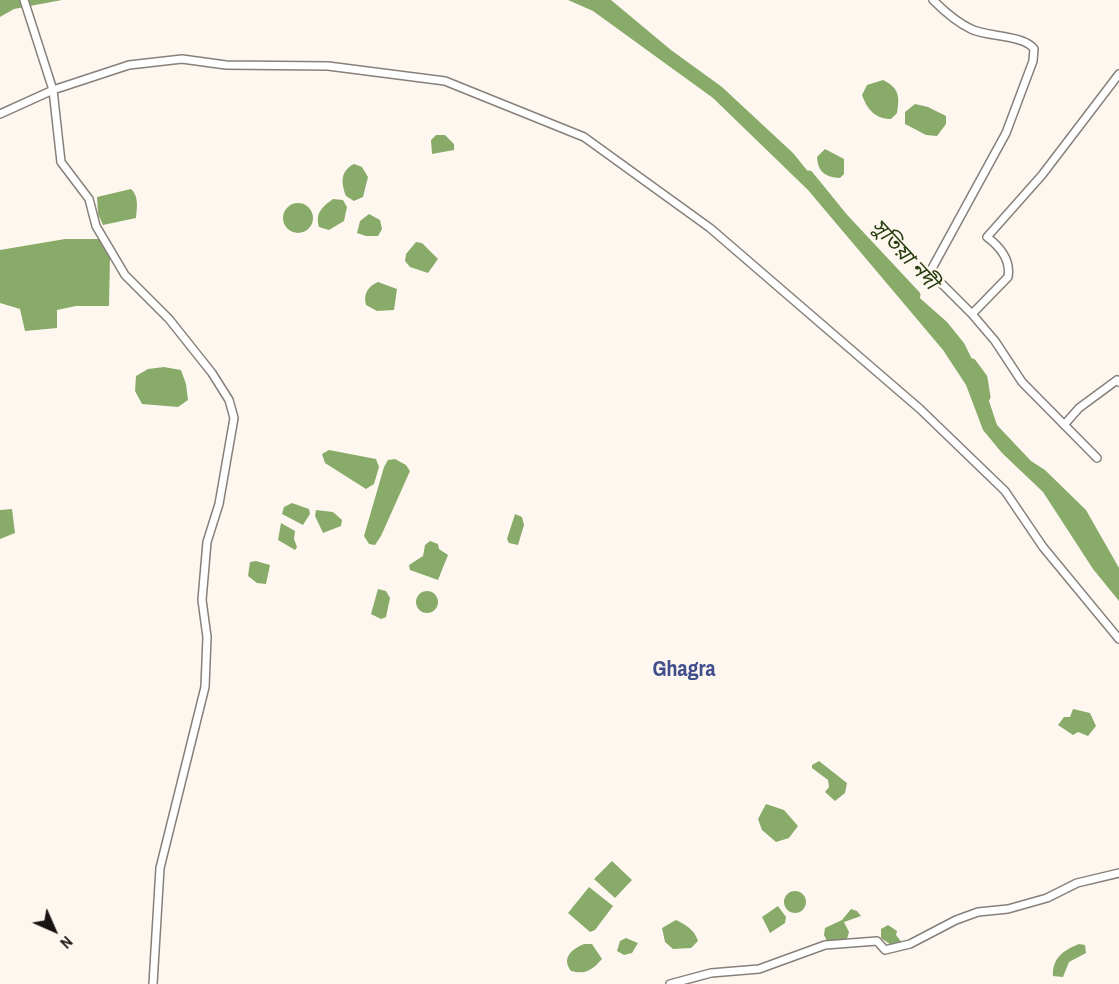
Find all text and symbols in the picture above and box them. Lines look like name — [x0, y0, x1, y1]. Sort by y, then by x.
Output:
water label: সুতিয়া নদী — [865, 215, 943, 295]
district label: Ghagra — [652, 657, 716, 683]
north arrow — [24, 900, 84, 960]
text: N — [56, 932, 78, 954]

